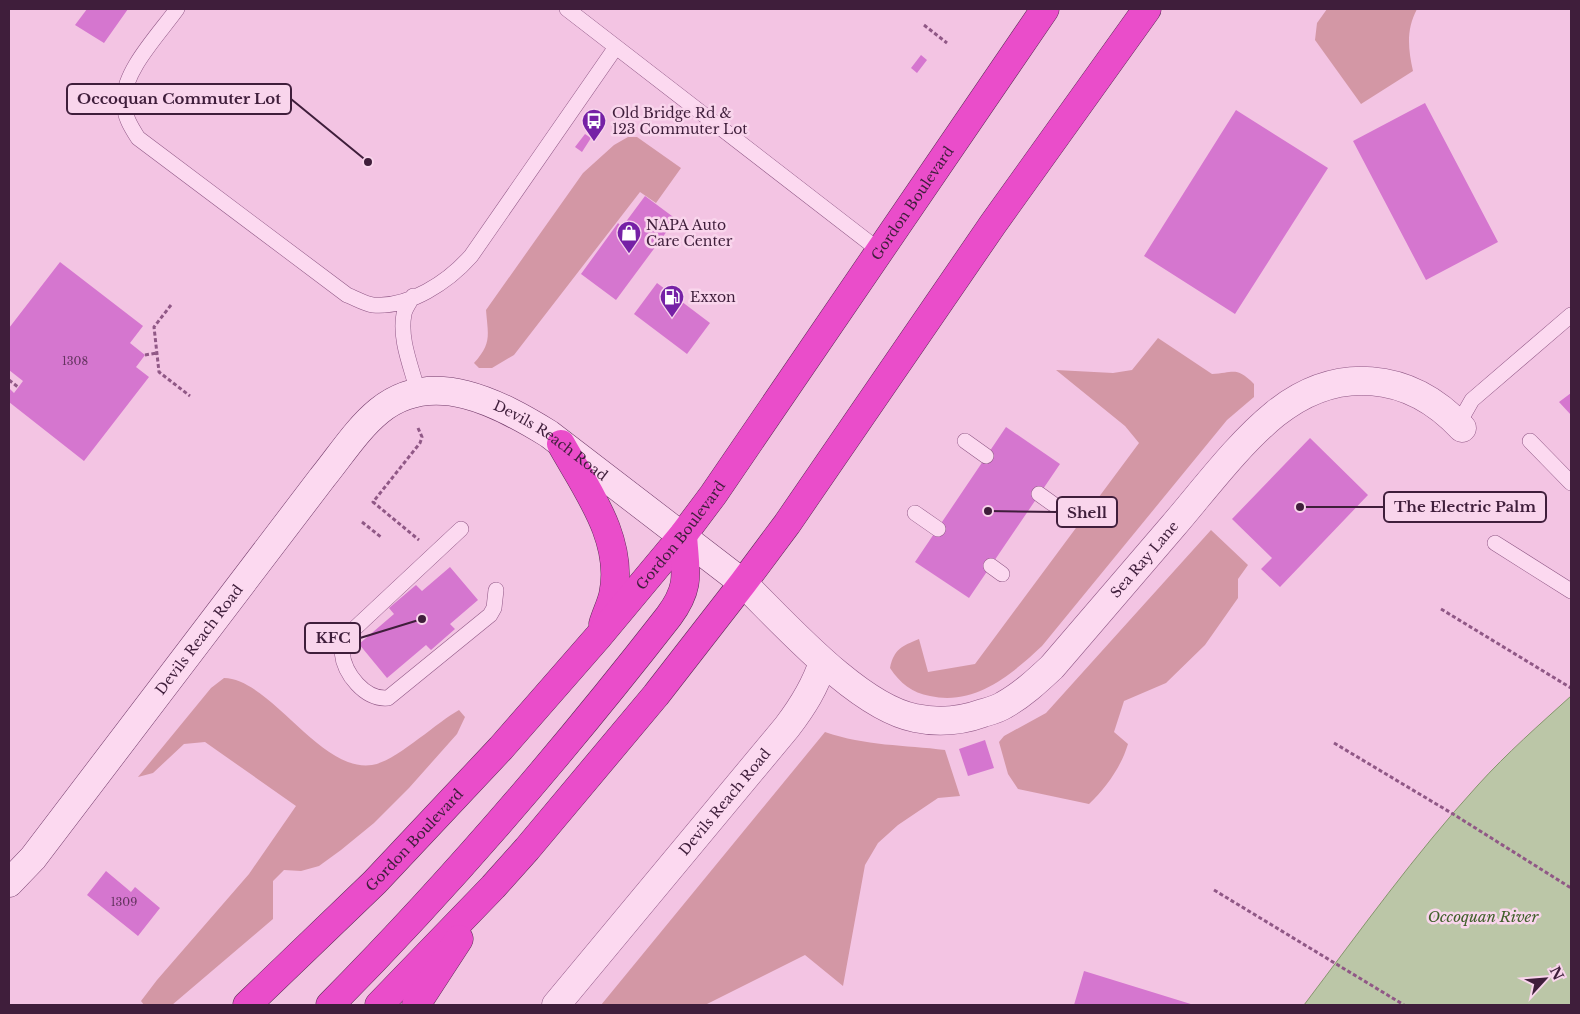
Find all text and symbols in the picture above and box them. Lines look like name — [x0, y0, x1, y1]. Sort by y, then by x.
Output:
callout: Occoquan Commuter Lot — [67, 84, 291, 114]
text: Occoquan Commuter Lot — [77, 89, 281, 108]
place label: Old Bridge Rd & 123 Commuter Lot — [612, 104, 748, 138]
bus stop icon: Old Bridge Rd & 123 Commuter Lot — [581, 108, 607, 142]
street label: Gordon Boulevard — [867, 142, 958, 264]
place label: NAPA Auto Care Center — [646, 216, 733, 250]
shop icon: NAPA Auto Care Center — [616, 220, 642, 254]
fuel station icon: Exxon — [659, 284, 685, 318]
place label: Exxon — [690, 288, 736, 306]
house number: 1308 — [62, 354, 88, 368]
street label: Devils Reach Road — [491, 396, 612, 485]
street label: Gordon Boulevard — [632, 477, 729, 594]
callout: The Electric Palm — [1384, 492, 1546, 522]
callout: Shell — [1057, 497, 1117, 527]
text: The Electric Palm — [1394, 497, 1536, 516]
text: Shell — [1067, 503, 1108, 522]
street label: Sea Ray Lane — [1107, 517, 1182, 601]
street label: Devils Reach Road — [151, 581, 247, 698]
callout: KFC — [305, 623, 360, 653]
text: KFC — [315, 628, 351, 647]
street label: Devils Reach Road — [675, 744, 775, 859]
street label: Gordon Boulevard — [362, 785, 467, 895]
house number: 1309 — [111, 895, 137, 909]
water label: Occoquan River — [1428, 907, 1539, 926]
north arrow — [1520, 954, 1570, 1004]
text: N — [1546, 963, 1568, 983]

